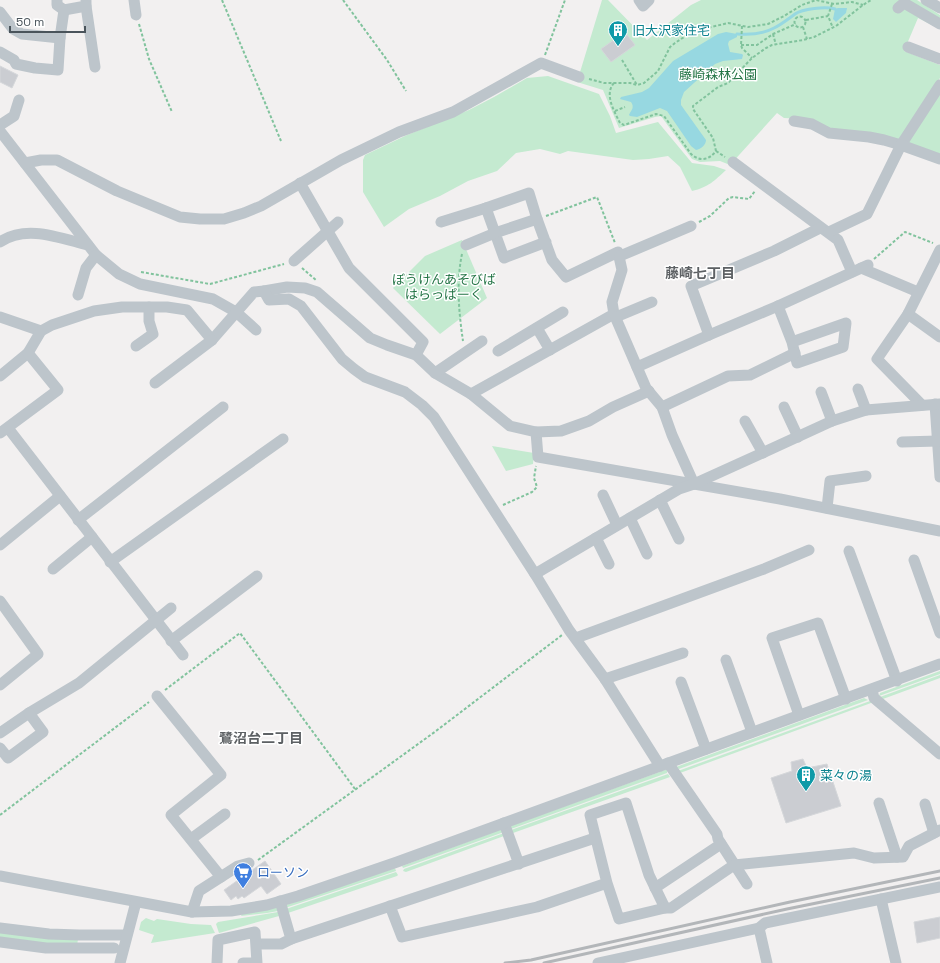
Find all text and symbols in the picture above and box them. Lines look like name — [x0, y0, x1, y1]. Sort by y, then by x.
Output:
scale bar — [10, 8, 85, 34]
text: 50 m — [16, 14, 44, 30]
building icon: 旧大沢家住宅 — [607, 19, 629, 47]
place label: 旧大沢家住宅 — [632, 22, 710, 39]
park label: 藤崎森林公園 — [679, 66, 757, 83]
district label: 藤崎七丁目 — [665, 264, 735, 282]
park label: ぼうけんあそびば はらっぱーく — [392, 271, 496, 303]
district label: 鷺沼台二丁目 — [219, 729, 303, 747]
building icon: 菜々の湯 — [795, 764, 817, 792]
place label: 菜々の湯 — [820, 767, 872, 784]
supermarket icon: ローソン — [232, 861, 254, 889]
place label: ローソン — [257, 864, 309, 881]

